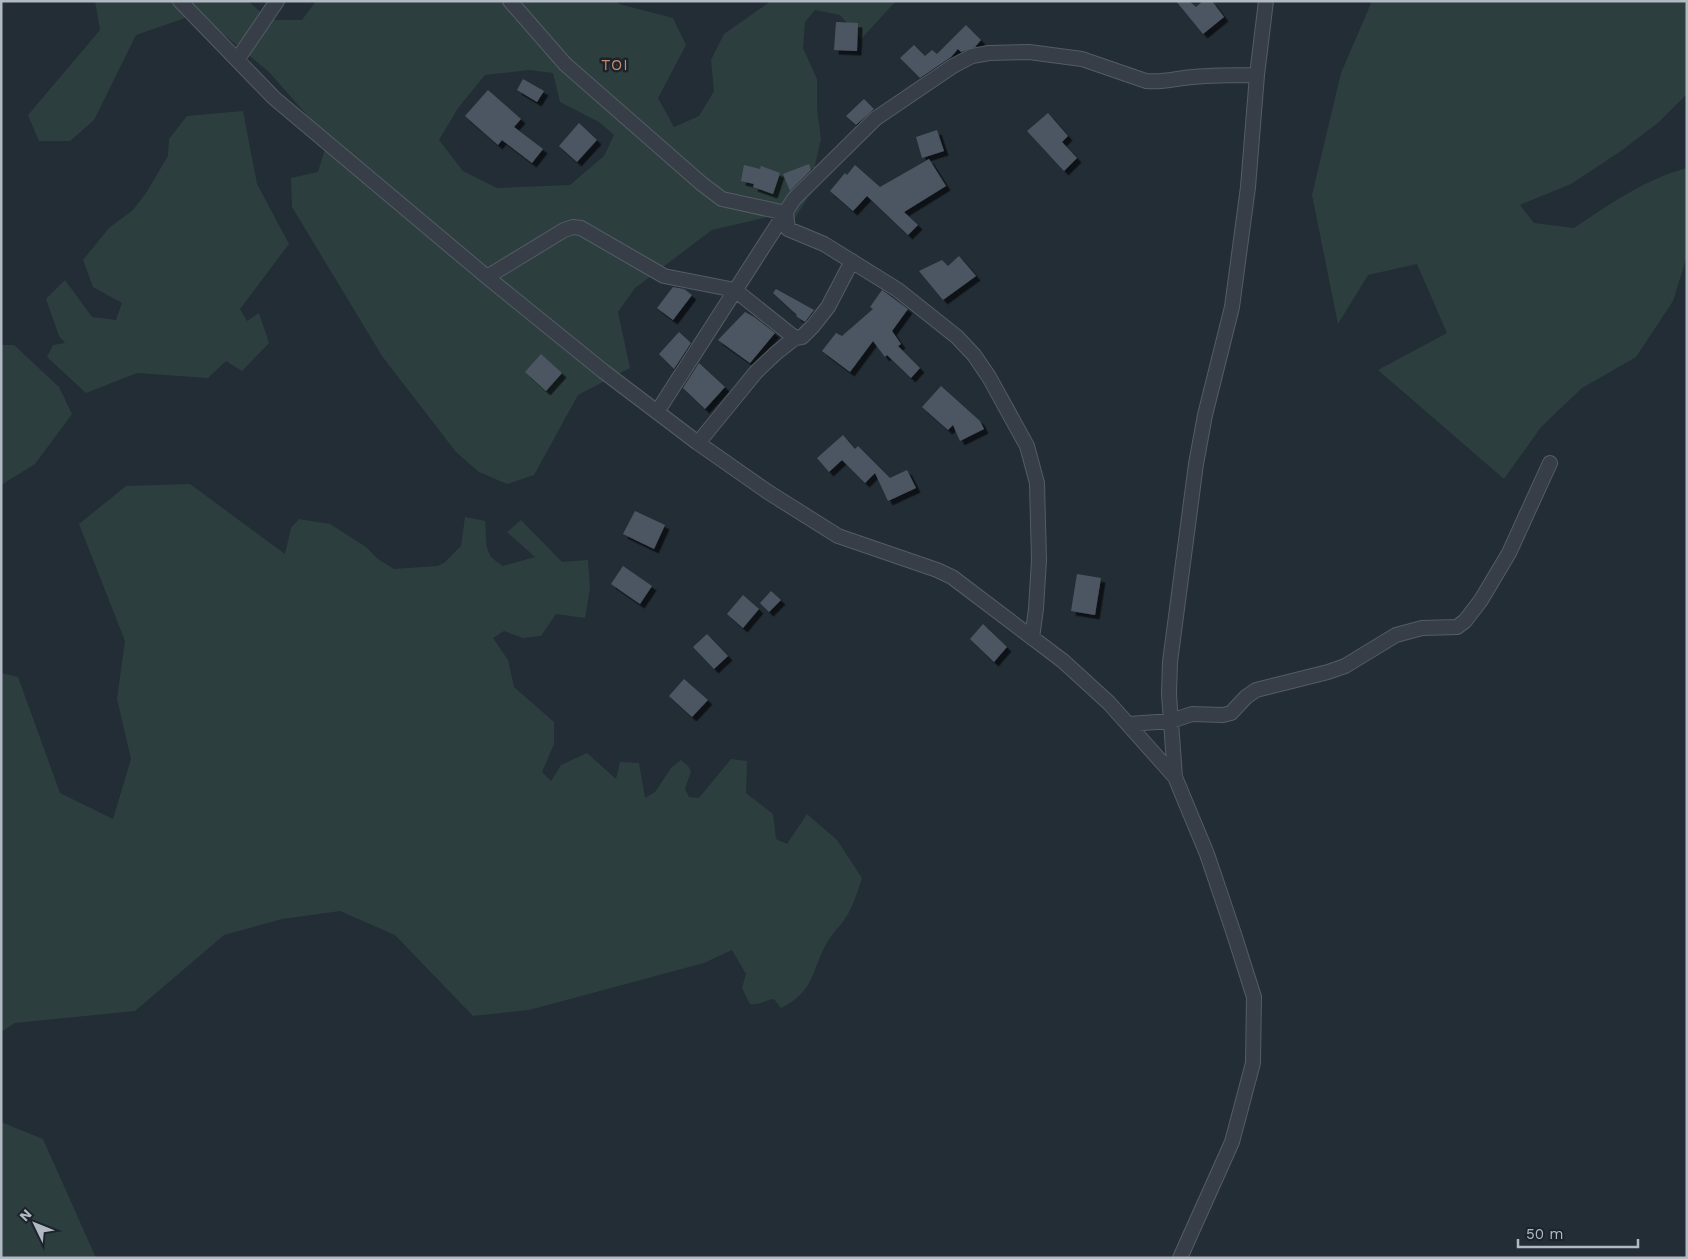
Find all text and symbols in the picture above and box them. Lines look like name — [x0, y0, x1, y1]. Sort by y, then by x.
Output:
district label: TOI — [601, 56, 629, 74]
north arrow — [10, 1199, 60, 1249]
text: N — [16, 1206, 35, 1224]
scale bar — [1518, 1216, 1638, 1248]
text: 50 m — [1526, 1225, 1563, 1243]

